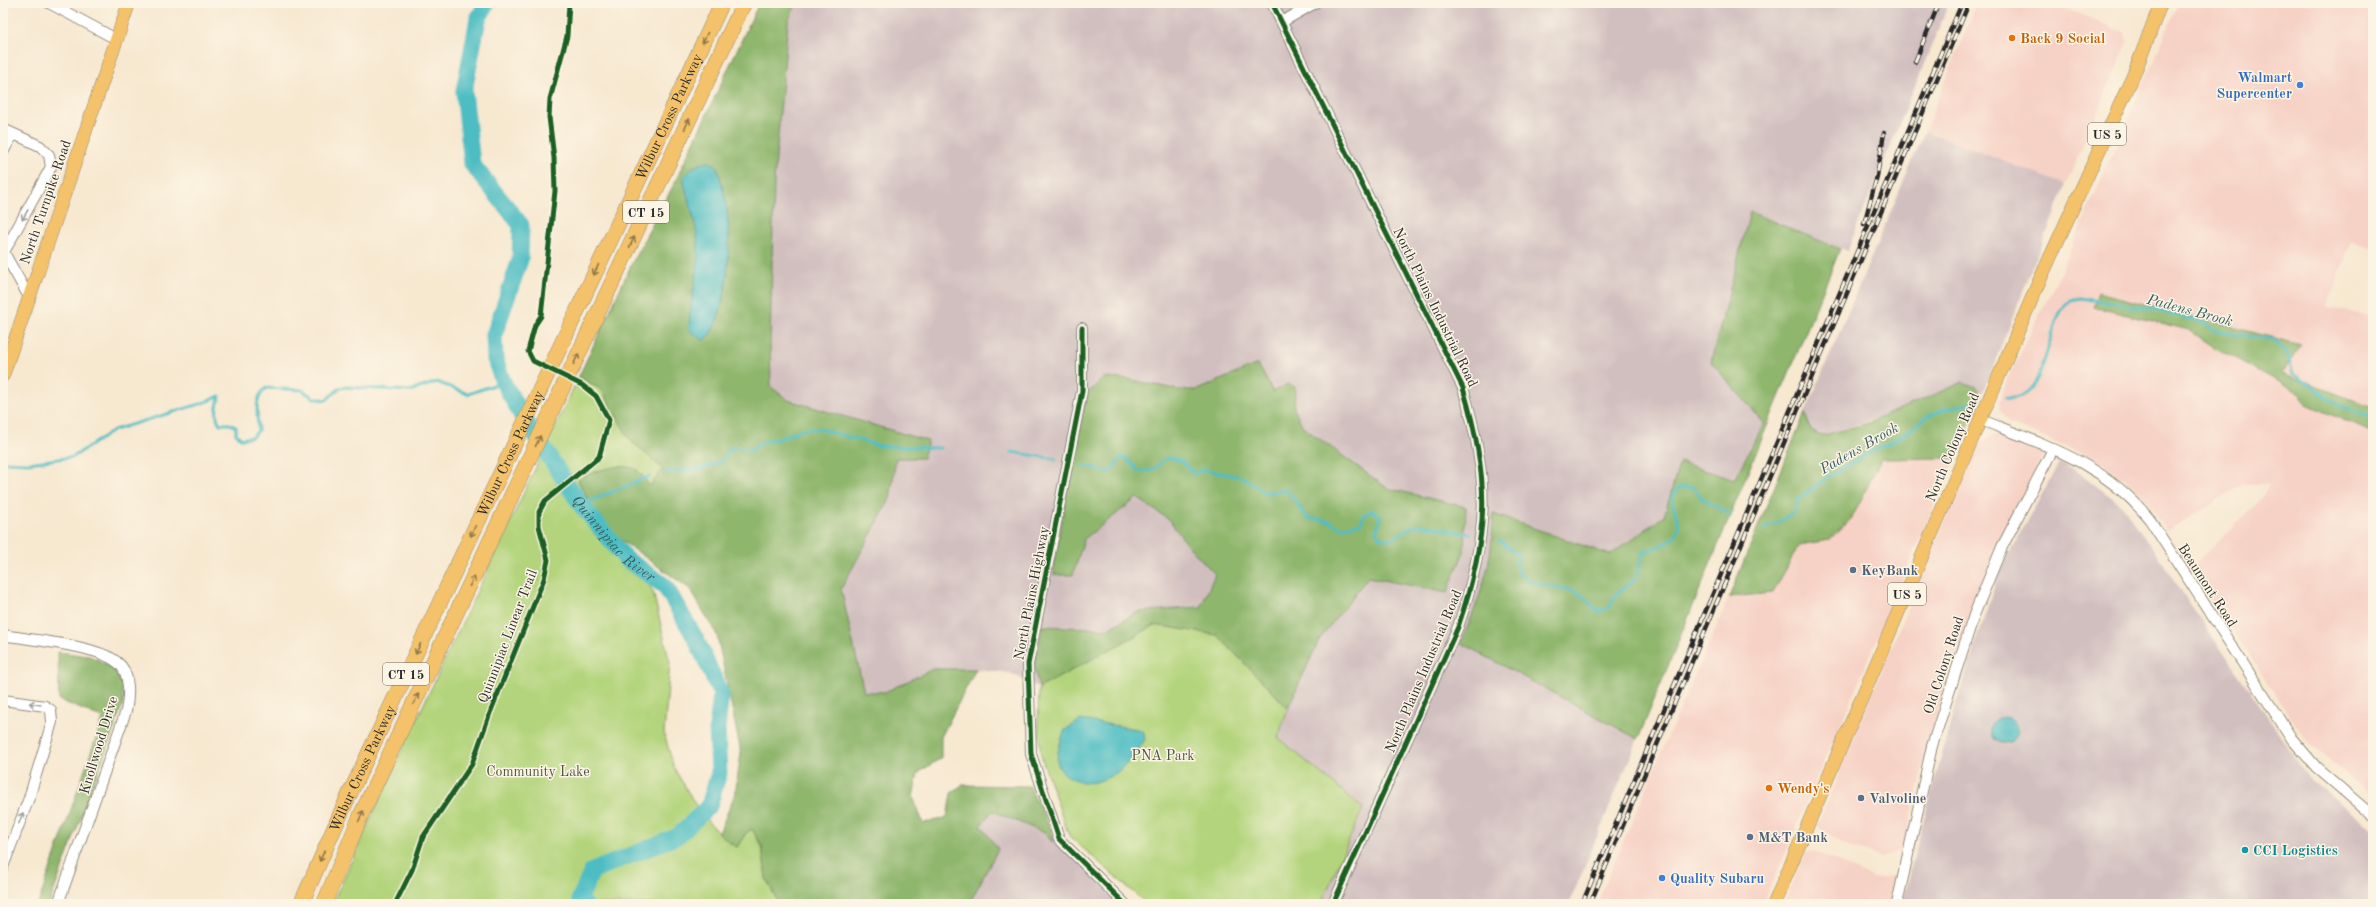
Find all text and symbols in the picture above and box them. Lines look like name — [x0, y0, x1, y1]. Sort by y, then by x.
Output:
one-way arrow — [701, 32, 708, 44]
place label: Back 9 Social — [2020, 32, 2105, 46]
marker: Back 9 Social — [2007, 33, 2017, 43]
street label: Wilbur Cross Parkway — [634, 51, 705, 182]
place label: Walmart Supercenter — [2217, 71, 2292, 101]
marker: Walmart Supercenter — [2295, 80, 2305, 90]
one-way arrow — [684, 118, 691, 130]
road number: US 5 — [2088, 123, 2126, 145]
street label: North Turnpike Road — [18, 138, 74, 266]
road number: CT 15 — [623, 201, 669, 223]
one-way arrow — [20, 208, 28, 220]
street label: North Plains Industrial Road — [1390, 225, 1480, 389]
one-way arrow — [629, 236, 636, 248]
one-way arrow — [592, 263, 599, 275]
water label: Padens Brook — [2144, 293, 2234, 330]
one-way arrow — [573, 354, 581, 366]
street label: Wilbur Cross Parkway — [475, 388, 547, 519]
street label: North Colony Road — [1924, 391, 1982, 504]
water label: Padens Brook — [1817, 421, 1902, 478]
one-way arrow — [535, 435, 542, 447]
water label: Quinnipiac River — [568, 494, 658, 586]
one-way arrow — [469, 525, 476, 537]
street label: North Plains Highway — [1012, 525, 1052, 661]
street label: Beaumont Road — [2175, 541, 2239, 630]
place label: KeyBank — [1861, 564, 1919, 578]
marker: KeyBank — [1848, 565, 1858, 575]
street label: Quinnipiac Linear Trail — [476, 567, 540, 705]
one-way arrow — [469, 576, 476, 588]
road number: US 5 — [1888, 583, 1926, 605]
street label: North Plains Industrial Road — [1383, 588, 1465, 755]
street label: Old Colony Road — [1922, 615, 1966, 716]
one-way arrow — [414, 642, 421, 654]
road number: CT 15 — [383, 663, 429, 685]
one-way arrow — [413, 693, 420, 705]
street label: Knollwood Drive — [77, 695, 121, 796]
one-way arrow — [29, 700, 42, 708]
street label: Wilbur Cross Parkway — [328, 703, 399, 834]
park label: PNA Park — [1131, 749, 1195, 763]
park label: Community Lake — [486, 765, 590, 779]
place label: Wendy's — [1777, 782, 1829, 796]
marker: Wendy's — [1764, 783, 1774, 793]
place label: Valvoline — [1869, 792, 1926, 806]
marker: Valvoline — [1856, 793, 1866, 803]
one-way arrow — [357, 811, 365, 823]
one-way arrow — [18, 812, 26, 824]
place label: M&T Bank — [1758, 831, 1828, 845]
marker: M&T Bank — [1745, 832, 1755, 842]
place label: CCI Logistics — [2253, 844, 2338, 858]
marker: CCI Logistics — [2240, 845, 2250, 855]
one-way arrow — [318, 849, 325, 861]
place label: Quality Subaru — [1670, 872, 1765, 886]
marker: Quality Subaru — [1657, 873, 1667, 883]

